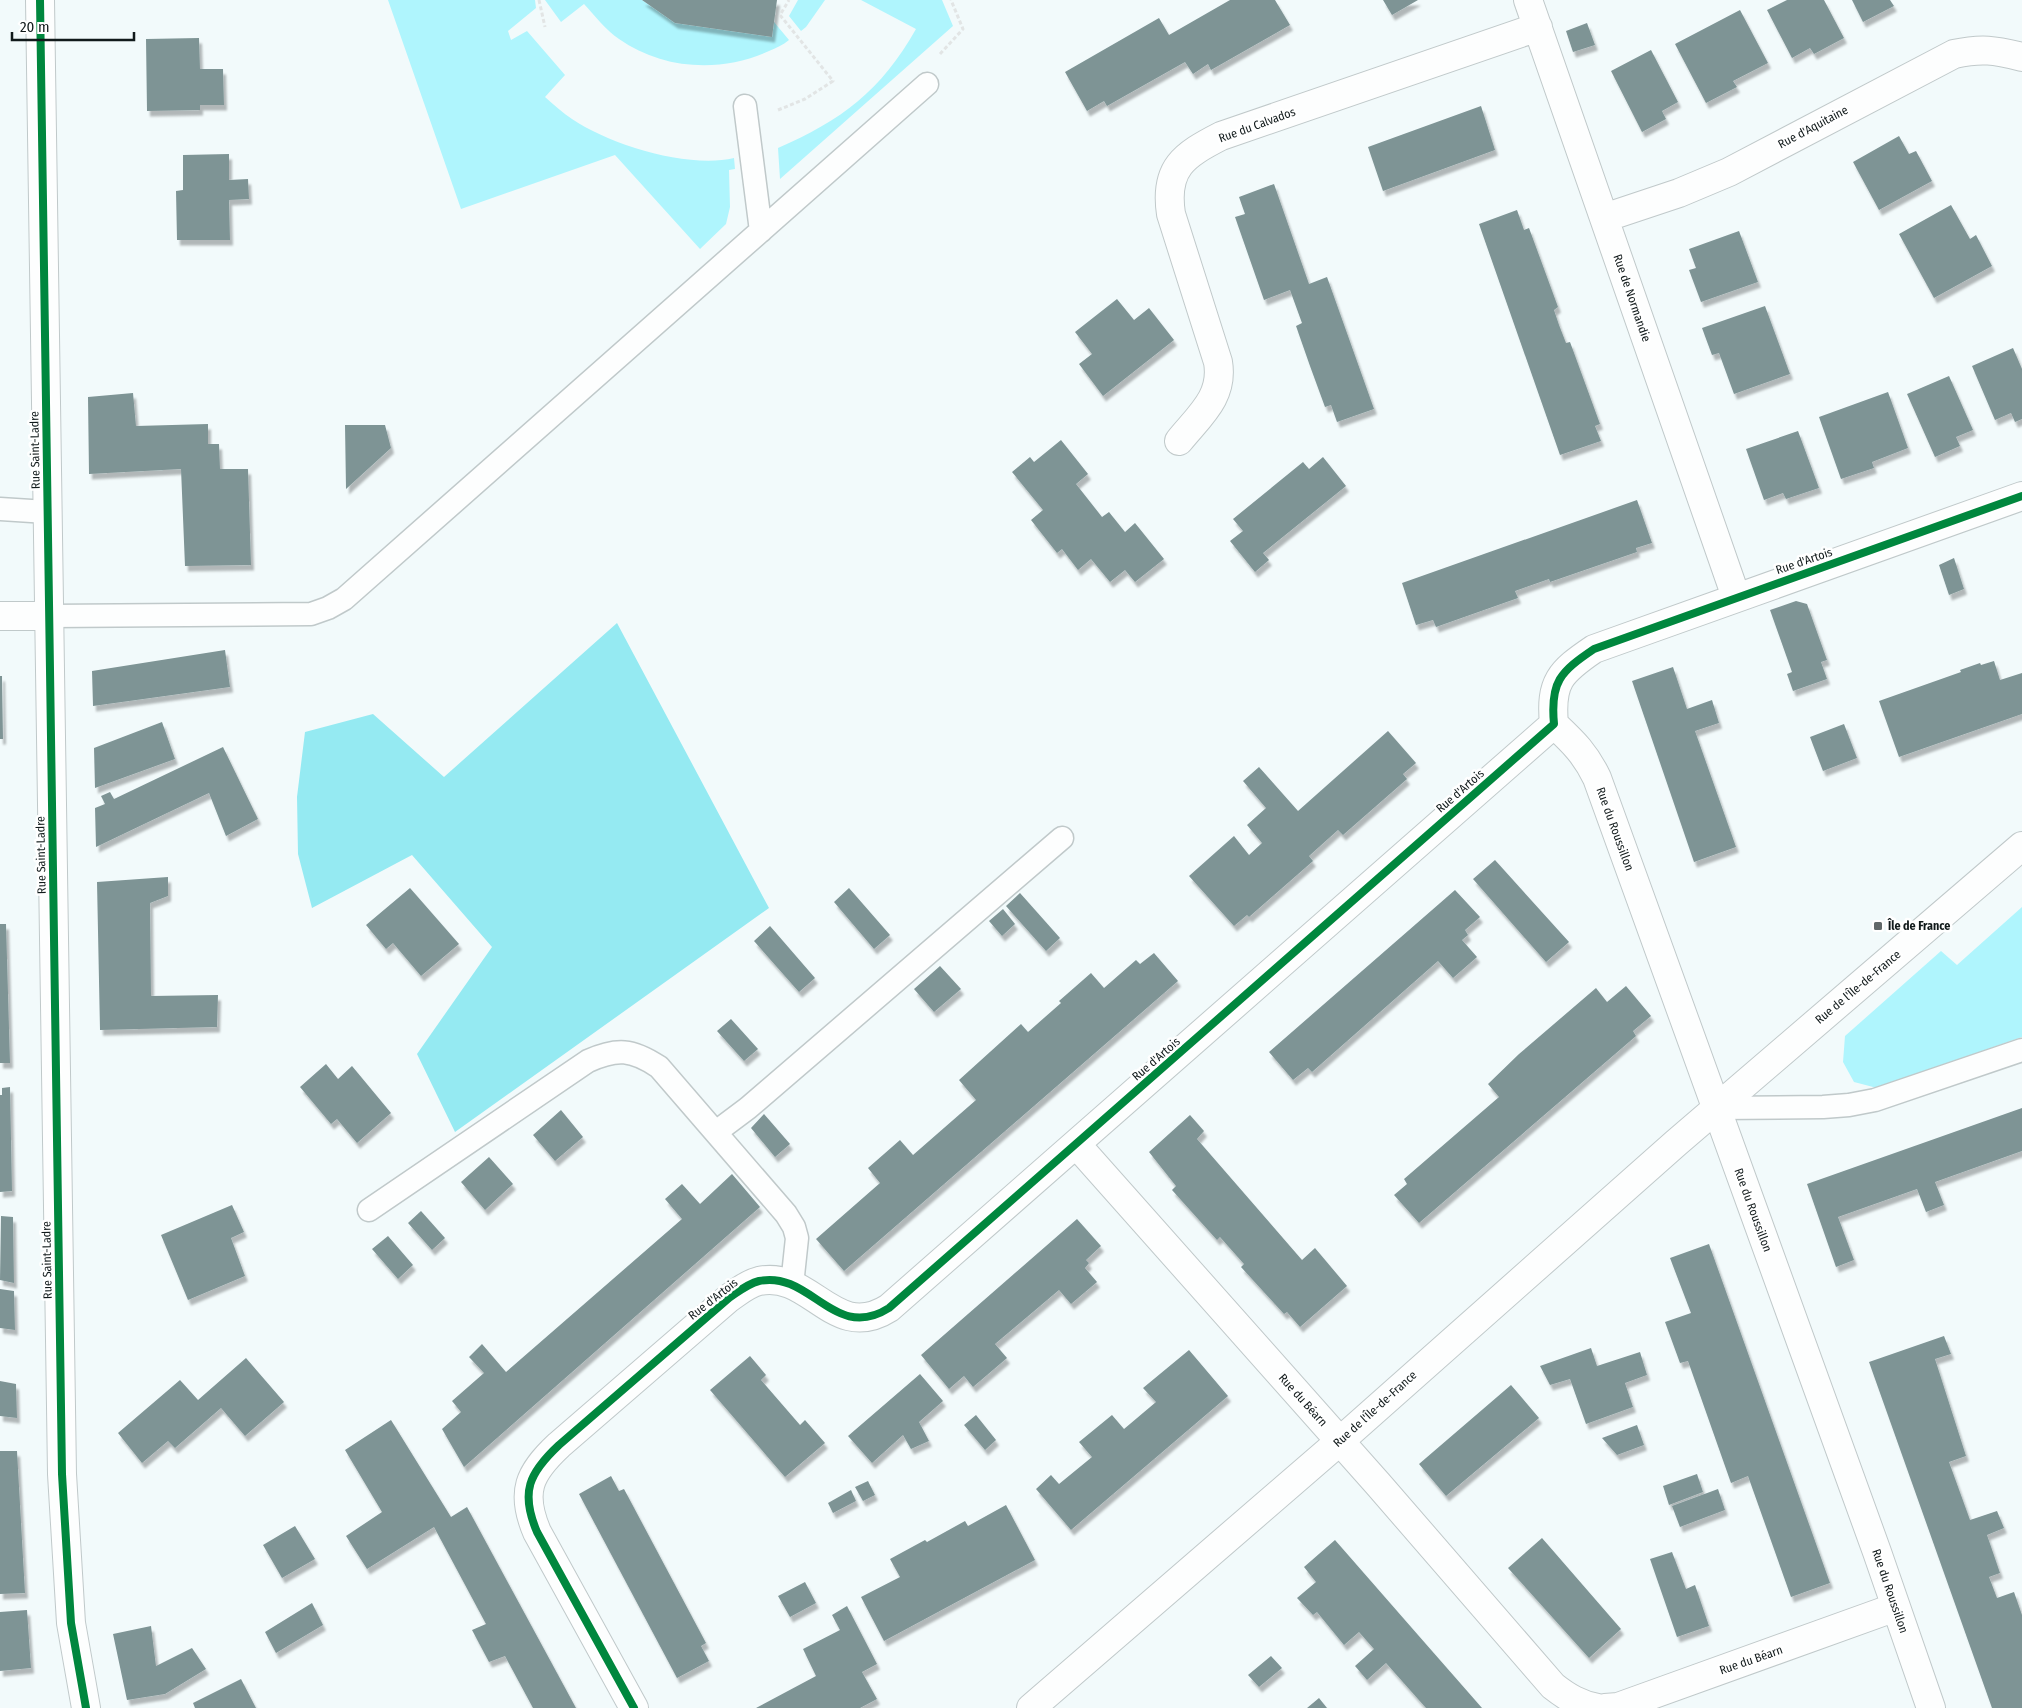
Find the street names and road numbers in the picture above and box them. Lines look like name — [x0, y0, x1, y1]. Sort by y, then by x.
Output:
street label: Rue d'Aquitaine — [1776, 103, 1850, 151]
street label: Rue du Calvados — [1217, 105, 1297, 145]
street label: Rue de Normandie — [1611, 253, 1654, 344]
street label: Rue Saint-Ladre — [27, 411, 43, 489]
street label: Rue d'Artois — [1774, 545, 1834, 577]
street label: Rue d'Artois — [1433, 766, 1487, 816]
street label: Rue du Roussillon — [1593, 785, 1637, 873]
street label: Rue Saint-Ladre — [33, 816, 49, 894]
street label: Rue de l'Île-de-France — [1812, 946, 1904, 1027]
street label: Rue d'Artois — [1129, 1034, 1183, 1084]
street label: Rue du Roussillon — [1731, 1166, 1775, 1254]
street label: Rue Saint-Ladre — [39, 1221, 55, 1299]
street label: Rue d'Artois — [686, 1275, 740, 1323]
street label: Rue de l'Île-de-France — [1330, 1367, 1420, 1450]
street label: Rue du Béarn — [1276, 1371, 1330, 1429]
street label: Rue du Roussillon — [1869, 1547, 1911, 1635]
street label: Rue du Béarn — [1718, 1643, 1784, 1677]

